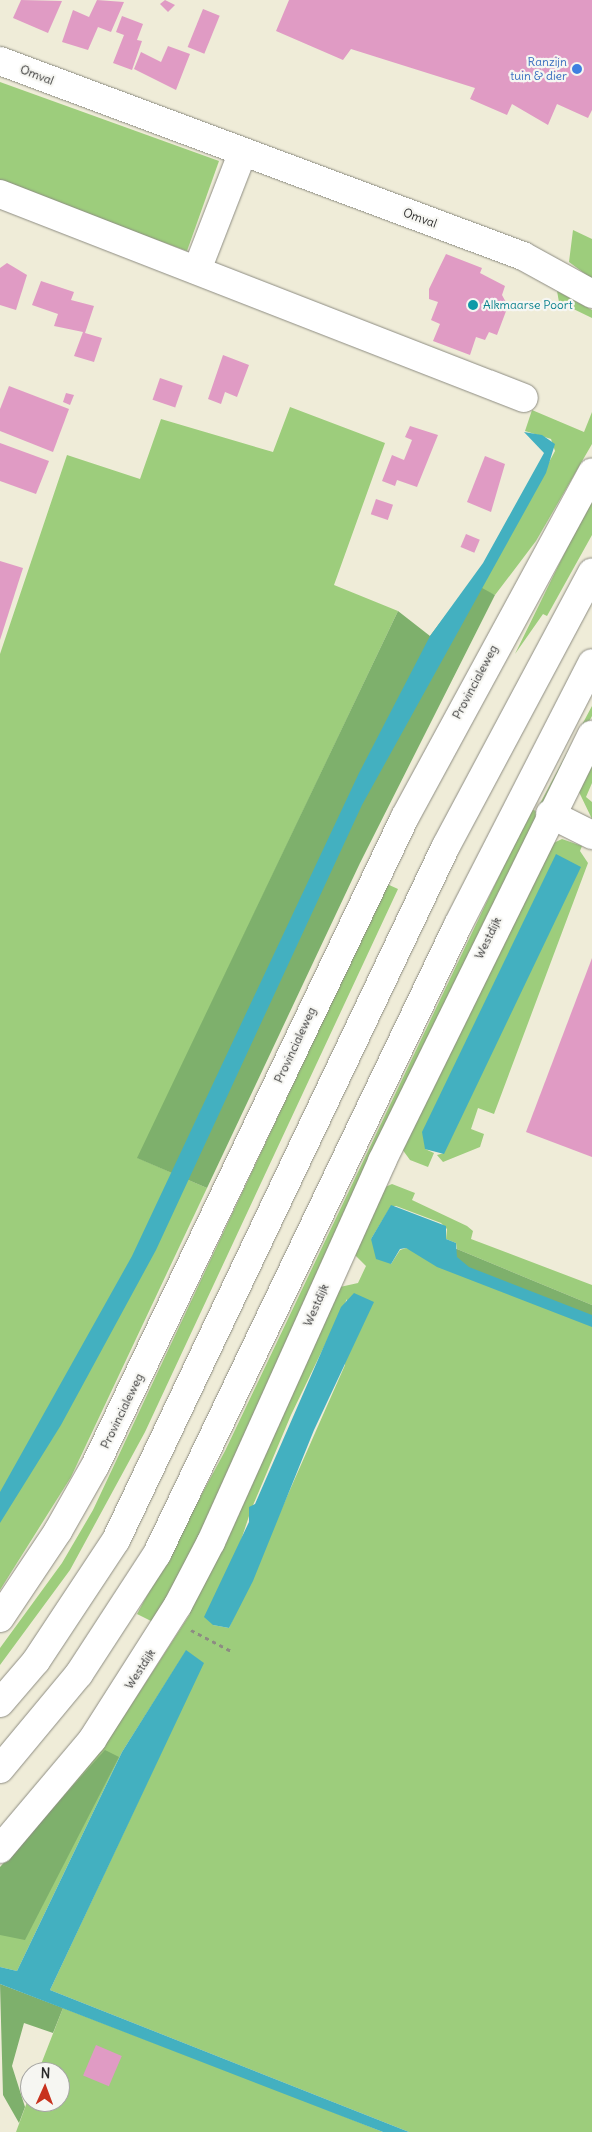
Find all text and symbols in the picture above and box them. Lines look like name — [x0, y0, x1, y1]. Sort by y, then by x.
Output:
place label: Ranzijn tuin & dier — [510, 55, 567, 83]
street label: Omval — [18, 62, 56, 88]
marker: Ranzijn tuin & dier — [571, 63, 583, 75]
street label: Omval — [401, 205, 439, 231]
place label: Alkmaarse Poort — [483, 298, 573, 312]
marker: Alkmaarse Poort — [467, 299, 479, 311]
street label: Provincialeweg — [449, 643, 501, 721]
street label: Westdijk — [472, 915, 504, 961]
street label: Provincialeweg — [271, 1005, 319, 1085]
street label: Westdijk — [300, 1282, 332, 1328]
street label: Provincialeweg — [98, 1371, 146, 1451]
street label: Westdijk — [122, 1646, 158, 1692]
north arrow — [20, 2062, 70, 2112]
text: N — [40, 2064, 51, 2082]

